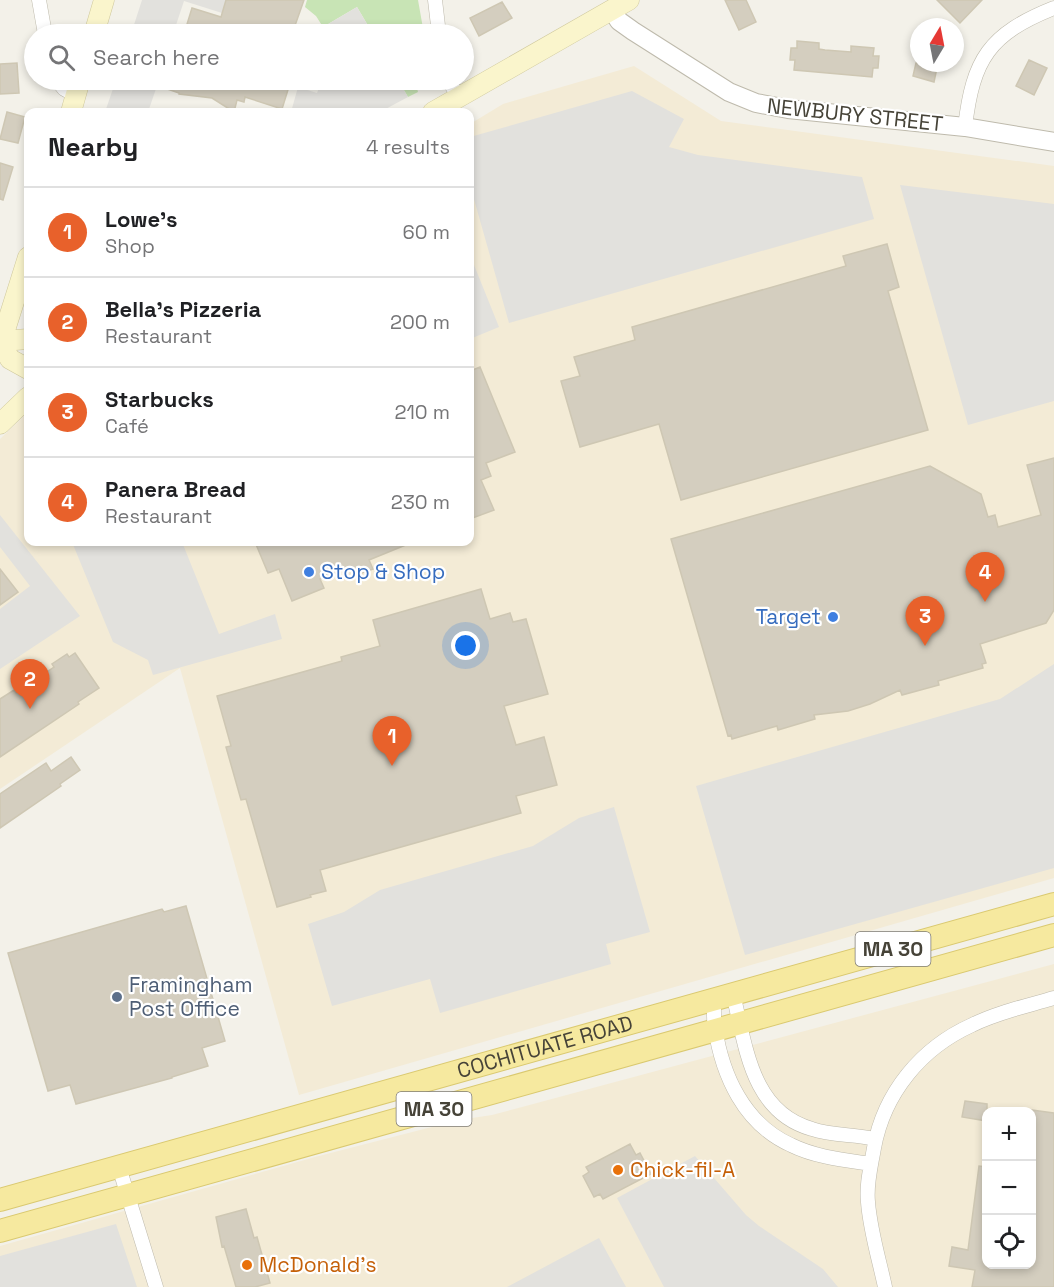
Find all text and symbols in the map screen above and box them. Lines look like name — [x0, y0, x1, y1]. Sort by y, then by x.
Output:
north arrow — [910, 18, 964, 72]
search box — [24, 24, 474, 90]
icon: search — [45, 41, 78, 74]
text: Search here — [93, 43, 220, 71]
street label: NEWBURY STREET — [766, 92, 944, 137]
text: Nearby — [48, 130, 138, 164]
text: 4 results — [366, 134, 450, 160]
text: Lowe's — [105, 205, 178, 233]
text: 1 — [63, 219, 72, 245]
text: 60 m — [403, 219, 450, 245]
text: Shop — [105, 233, 155, 259]
text: Bella's Pizzeria — [105, 295, 261, 323]
text: 2 — [62, 309, 73, 335]
text: 200 m — [390, 309, 450, 335]
text: Restaurant — [105, 323, 212, 349]
text: Starbucks — [105, 385, 214, 413]
text: 3 — [61, 399, 74, 425]
text: 210 m — [394, 399, 450, 425]
text: Café — [105, 413, 149, 439]
text: Panera Bread — [105, 475, 246, 503]
text: 4 — [61, 489, 74, 515]
text: 230 m — [391, 489, 450, 515]
text: Restaurant — [105, 503, 212, 529]
pin: 4 — [966, 552, 1004, 602]
place label: Stop & Shop — [321, 558, 445, 585]
marker: Stop & Shop — [302, 565, 316, 579]
pin: 3 — [906, 596, 944, 646]
place label: Target — [756, 603, 821, 630]
marker: Target — [826, 610, 840, 624]
your location — [451, 631, 480, 660]
pin: 2 — [10, 660, 50, 709]
pin: 1 — [372, 716, 412, 766]
road number: MA 30 — [856, 932, 930, 966]
place label: Framingham Post Office — [129, 971, 253, 1022]
marker: Framingham Post Office — [110, 990, 124, 1004]
street label: COCHITUATE ROAD — [454, 1009, 636, 1084]
road number: MA 30 — [396, 1092, 472, 1126]
map controls — [982, 1107, 1036, 1269]
button: + — [982, 1107, 1036, 1161]
place label: Chick-fil-A — [630, 1156, 735, 1183]
button: − — [982, 1161, 1036, 1215]
marker: Chick-fil-A — [611, 1163, 625, 1177]
button: locate — [982, 1215, 1036, 1269]
place label: McDonald's — [259, 1251, 377, 1278]
marker: McDonald's — [240, 1258, 254, 1272]

